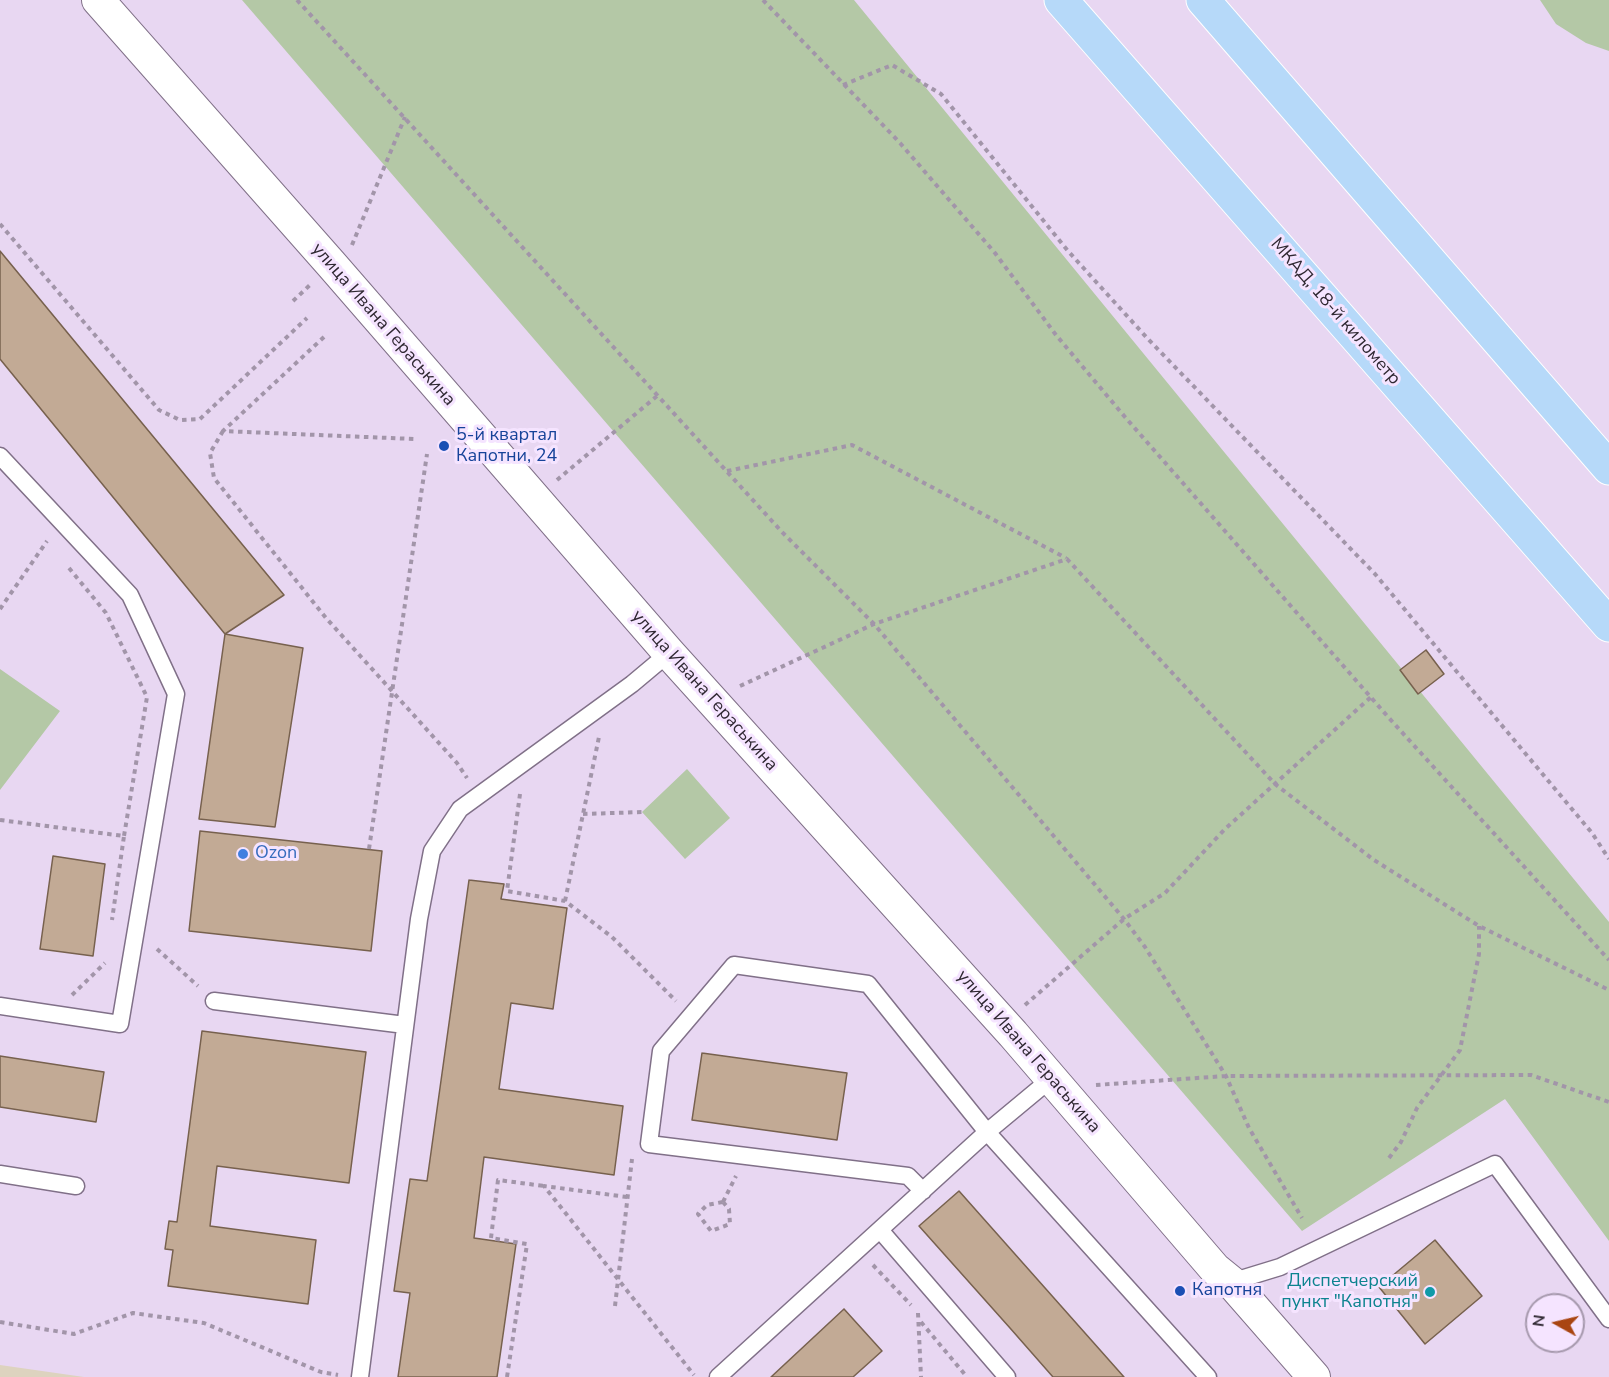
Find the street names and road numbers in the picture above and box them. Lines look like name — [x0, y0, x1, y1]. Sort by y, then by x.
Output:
street label: МКАД, 18-й километр — [1265, 234, 1405, 390]
street label: улица Ивана Гераськина — [306, 239, 460, 411]
street label: улица Ивана Гераськина — [626, 606, 782, 776]
street label: улица Ивана Гераськина — [951, 966, 1105, 1138]

